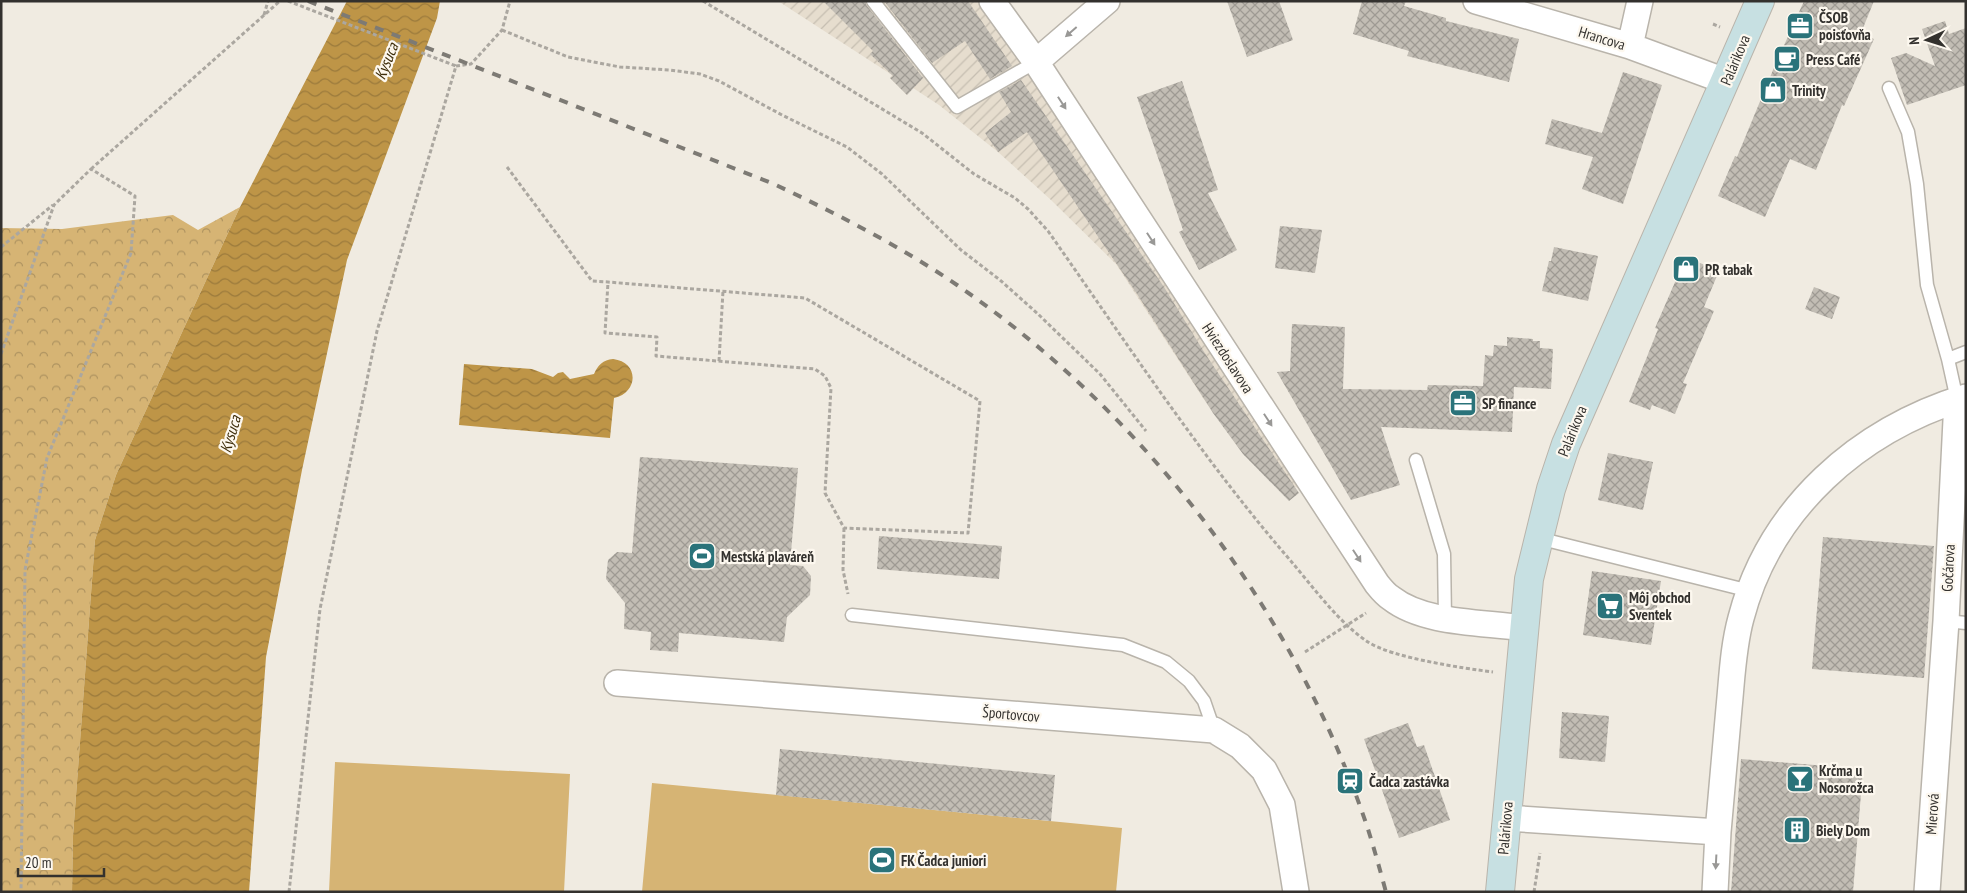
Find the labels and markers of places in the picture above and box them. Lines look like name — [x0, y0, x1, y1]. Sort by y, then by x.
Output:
place label: ČSOB poisťovňa — [1819, 8, 1871, 44]
office icon: ČSOB poisťovňa — [1785, 11, 1815, 41]
cafe icon: Press Café — [1772, 44, 1802, 74]
place label: Press Café — [1806, 50, 1860, 69]
shop icon: Trinity — [1758, 75, 1788, 105]
place label: Trinity — [1792, 81, 1827, 100]
shop icon: PR tabak — [1671, 254, 1701, 284]
place label: PR tabak — [1705, 260, 1753, 279]
office icon: SP finance — [1448, 388, 1478, 418]
place label: SP finance — [1482, 394, 1536, 413]
sports icon: Mestská plaváreň — [687, 541, 717, 571]
place label: Mestská plaváreň — [721, 547, 814, 566]
place label: Môj obchod Sventek — [1629, 588, 1691, 624]
supermarket icon: Môj obchod Sventek — [1595, 591, 1625, 621]
place label: Krčma u Nosorožca — [1819, 761, 1874, 797]
bar icon: Krčma u Nosorožca — [1785, 764, 1815, 794]
station icon: Čadca zastávka — [1335, 766, 1365, 796]
place label: Čadca zastávka — [1369, 772, 1449, 791]
building icon: Biely Dom — [1782, 815, 1812, 845]
place label: Biely Dom — [1816, 821, 1870, 840]
sports icon: FK Čadca juniori — [867, 845, 897, 875]
place label: FK Čadca juniori — [901, 851, 986, 870]

